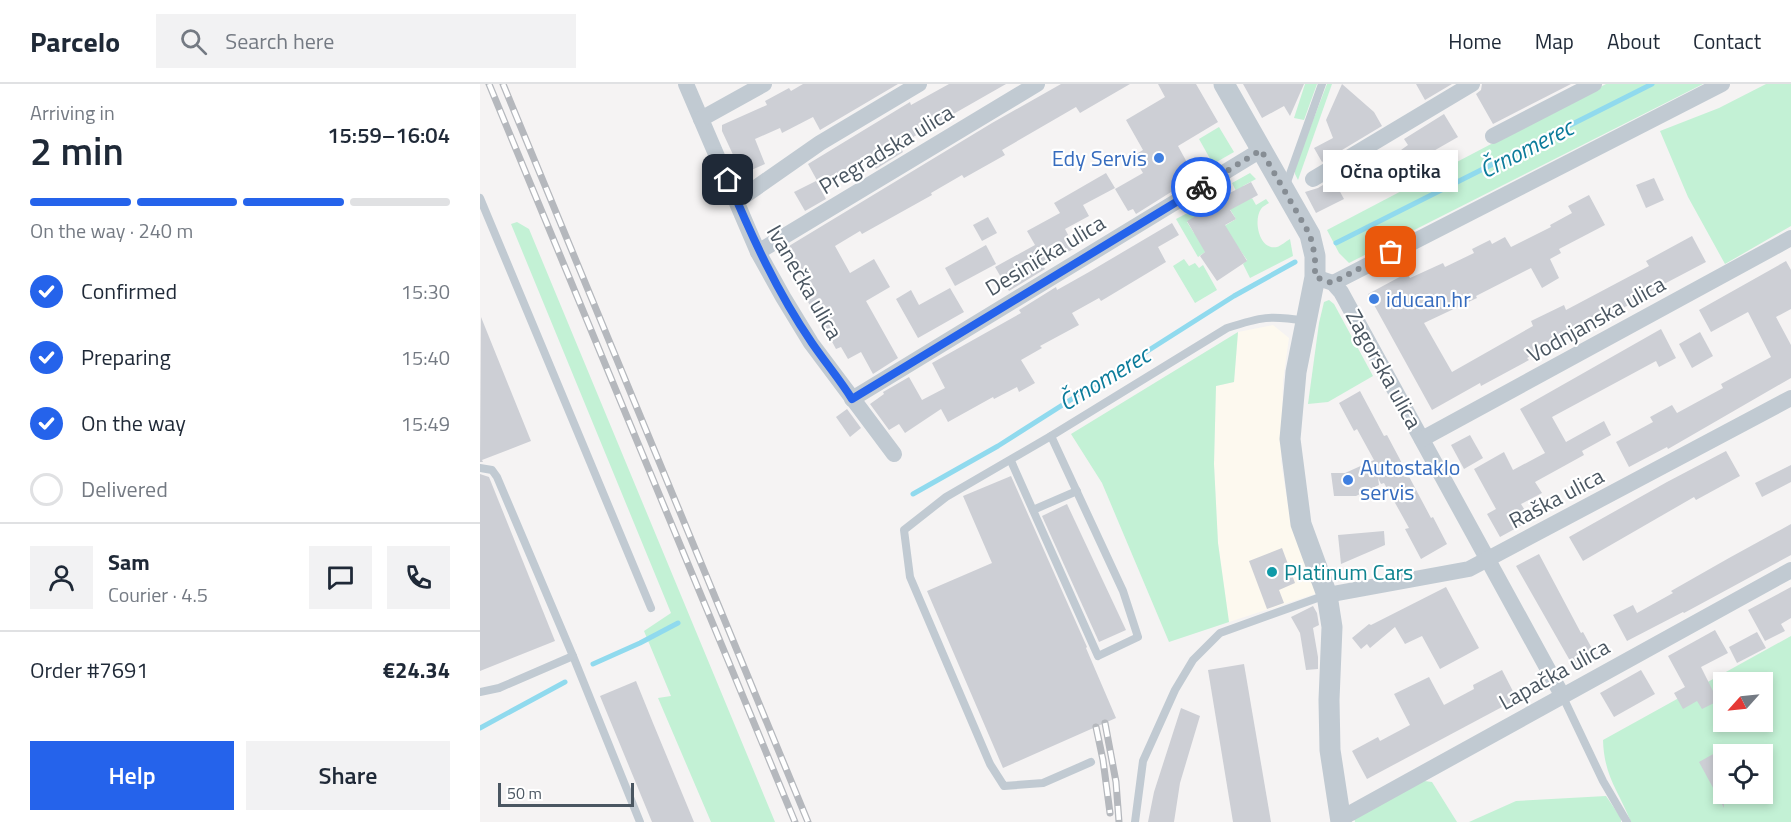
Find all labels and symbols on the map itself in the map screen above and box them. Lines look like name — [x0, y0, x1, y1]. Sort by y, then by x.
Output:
street label: Pregradska ulica — [812, 95, 960, 203]
water label: Črnomerec — [1473, 108, 1581, 187]
place label: Edy Servis — [1052, 141, 1147, 175]
callout: Očna optika — [1324, 150, 1458, 192]
marker: Edy Servis — [1152, 151, 1166, 165]
pin — [702, 154, 753, 205]
courier — [1171, 157, 1231, 217]
street label: Desinićka ulica — [978, 206, 1112, 304]
street label: Ivanečka ulica — [758, 218, 852, 346]
pin — [1365, 226, 1416, 277]
street label: Vodnjanska ulica — [1521, 267, 1671, 371]
place label: iducan.hr — [1386, 282, 1471, 316]
marker: iducan.hr — [1367, 292, 1381, 306]
street label: Zagorska ulica — [1337, 303, 1431, 435]
water label: Črnomerec — [1051, 335, 1159, 420]
place label: Autostaklo servis — [1360, 450, 1460, 509]
street label: Raška ulica — [1502, 459, 1610, 537]
marker: Autostaklo servis — [1341, 473, 1355, 487]
place label: Platinum Cars — [1284, 555, 1413, 589]
marker: Platinum Cars — [1265, 565, 1279, 579]
street label: Lapačka ulica — [1492, 629, 1616, 719]
north arrow — [1713, 672, 1773, 732]
scale bar — [498, 780, 634, 808]

